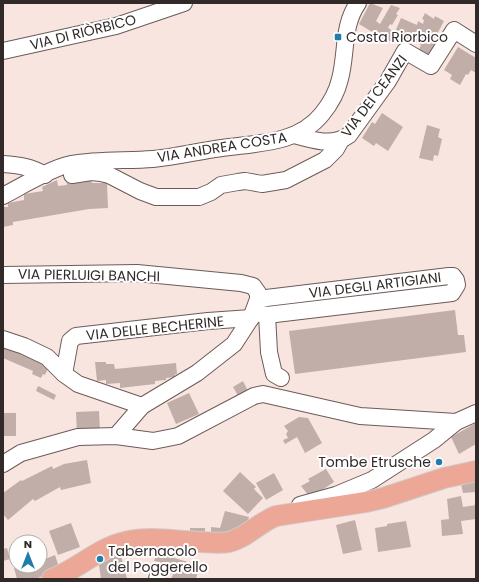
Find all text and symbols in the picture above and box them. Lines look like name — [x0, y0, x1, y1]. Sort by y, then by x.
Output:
street label: VIA DI RIÒRBICO — [28, 9, 138, 55]
place label: Costa Riorbico — [346, 27, 448, 47]
marker: Costa Riorbico — [333, 32, 343, 42]
street label: VIA DEI CEANZI — [336, 51, 412, 141]
street label: VIA ANDREA COSTA — [156, 127, 288, 167]
street label: VIA PIERLUIGI BANCHI — [18, 264, 160, 286]
street label: VIA DEGLI ARTIGIANI — [308, 267, 442, 303]
street label: VIA DELLE BECHERINE — [85, 311, 225, 345]
place label: Tombe Etrusche — [318, 452, 431, 472]
marker: Tombe Etrusche — [434, 457, 444, 467]
north arrow — [8, 534, 48, 574]
text: N — [24, 536, 32, 552]
place label: Tabernacolo del Poggerello — [108, 541, 208, 577]
marker: Tabernacolo del Poggerello — [95, 554, 105, 564]

